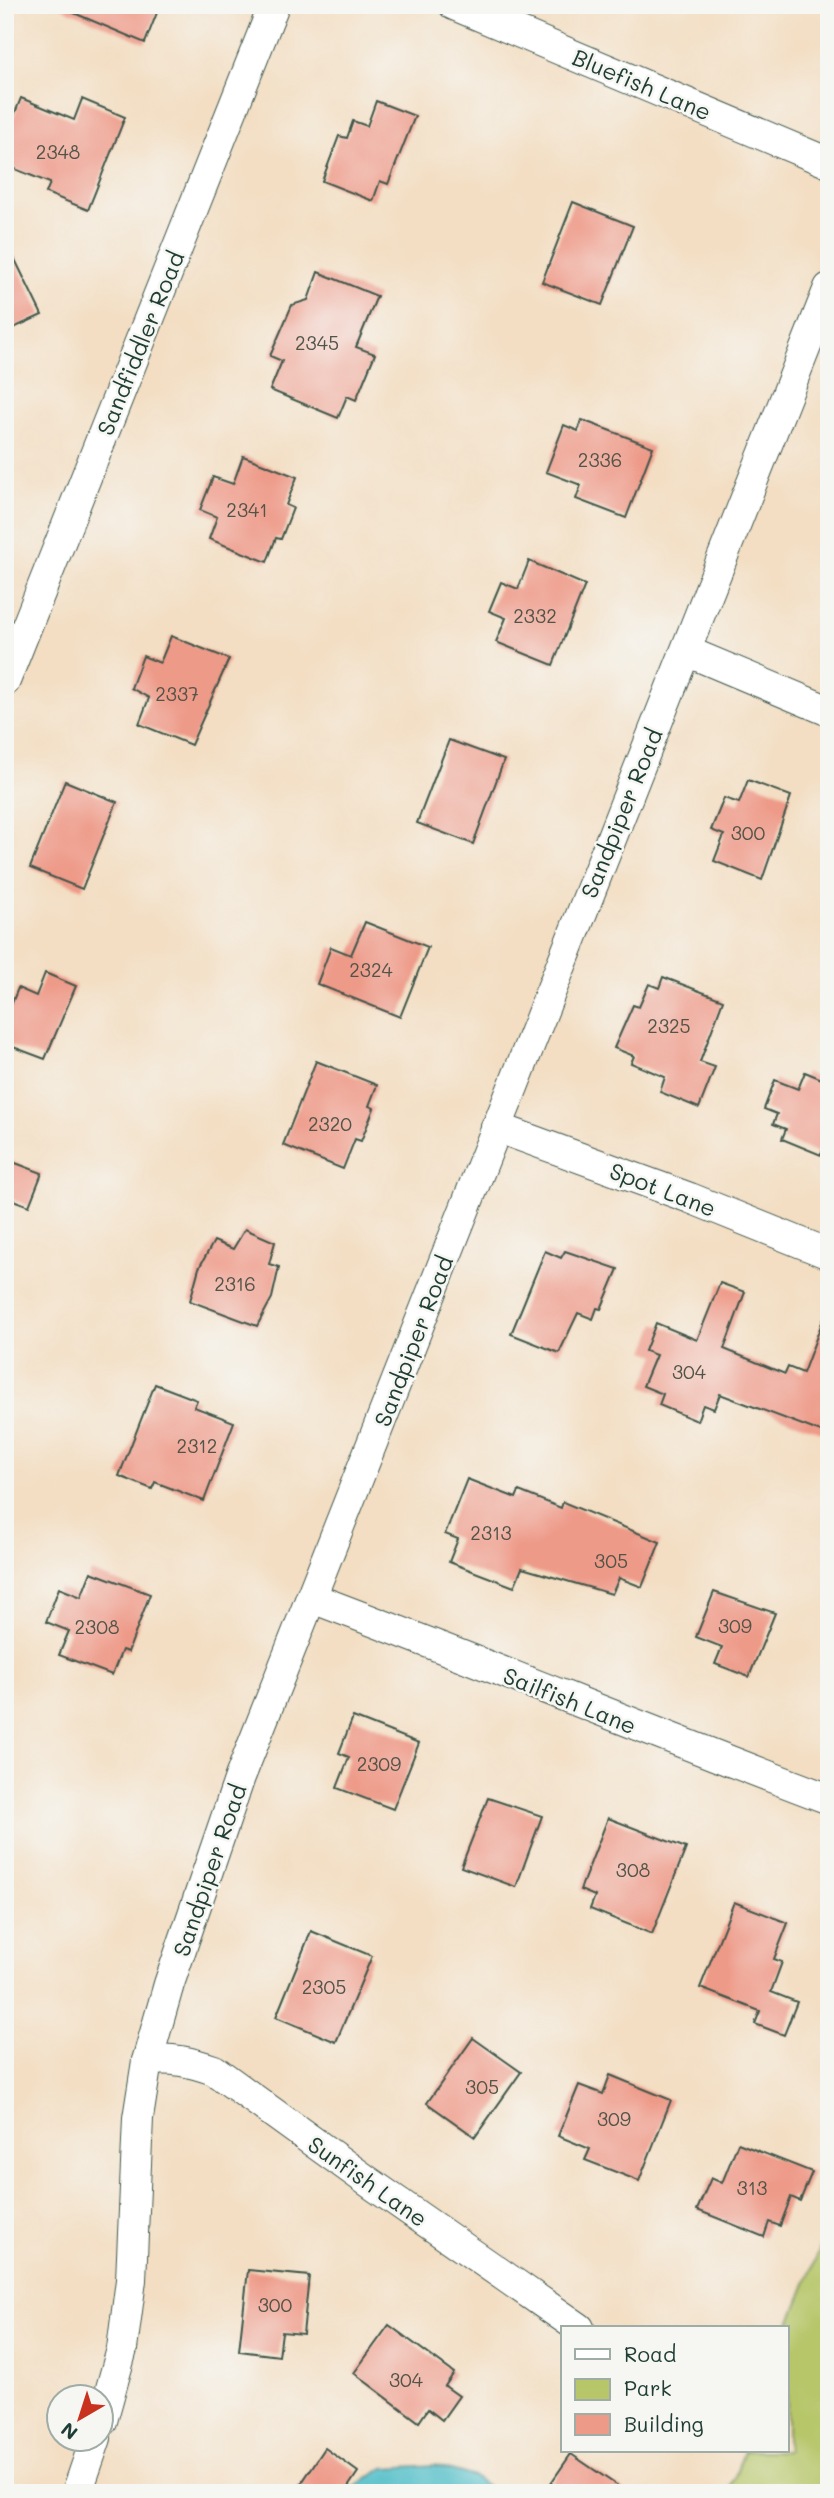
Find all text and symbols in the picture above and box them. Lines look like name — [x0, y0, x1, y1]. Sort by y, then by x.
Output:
street label: Bluefish Lane — [568, 41, 716, 127]
house number: 2348 — [36, 139, 80, 164]
street label: Sandfiddler Road — [89, 247, 191, 439]
house number: 2345 — [295, 330, 339, 355]
house number: 2336 — [578, 447, 622, 472]
house number: 2341 — [226, 497, 268, 522]
house number: 2332 — [513, 603, 557, 628]
house number: 2337 — [155, 681, 199, 706]
street label: Sandpiper Road — [573, 724, 669, 902]
house number: 300 — [731, 820, 766, 845]
house number: 2324 — [349, 957, 393, 982]
house number: 2325 — [647, 1013, 691, 1038]
house number: 2320 — [308, 1111, 352, 1136]
street label: Spot Lane — [605, 1155, 721, 1223]
street label: Sandpiper Road — [367, 1251, 459, 1431]
house number: 2316 — [214, 1271, 256, 1296]
house number: 304 — [672, 1359, 706, 1384]
house number: 2312 — [177, 1433, 217, 1458]
house number: 2313 — [470, 1520, 512, 1545]
house number: 305 — [594, 1548, 628, 1573]
house number: 309 — [718, 1613, 752, 1638]
house number: 2308 — [75, 1614, 119, 1639]
street label: Sailfish Lane — [499, 1660, 641, 1740]
house number: 2309 — [357, 1751, 401, 1776]
street label: Sandpiper Road — [165, 1780, 253, 1960]
house number: 308 — [616, 1857, 650, 1882]
house number: 2305 — [302, 1974, 346, 1999]
house number: 305 — [465, 2074, 499, 2099]
house number: 309 — [597, 2106, 631, 2131]
street label: Sunfish Lane — [302, 2129, 434, 2233]
house number: 313 — [737, 2175, 767, 2200]
house number: 300 — [258, 2292, 293, 2317]
legend — [561, 2326, 788, 2452]
text: Road — [624, 2340, 676, 2367]
house number: 304 — [389, 2367, 423, 2392]
text: Park — [624, 2374, 672, 2401]
north arrow — [46, 2382, 116, 2452]
text: Building — [624, 2410, 704, 2437]
text: N — [56, 2417, 82, 2446]

